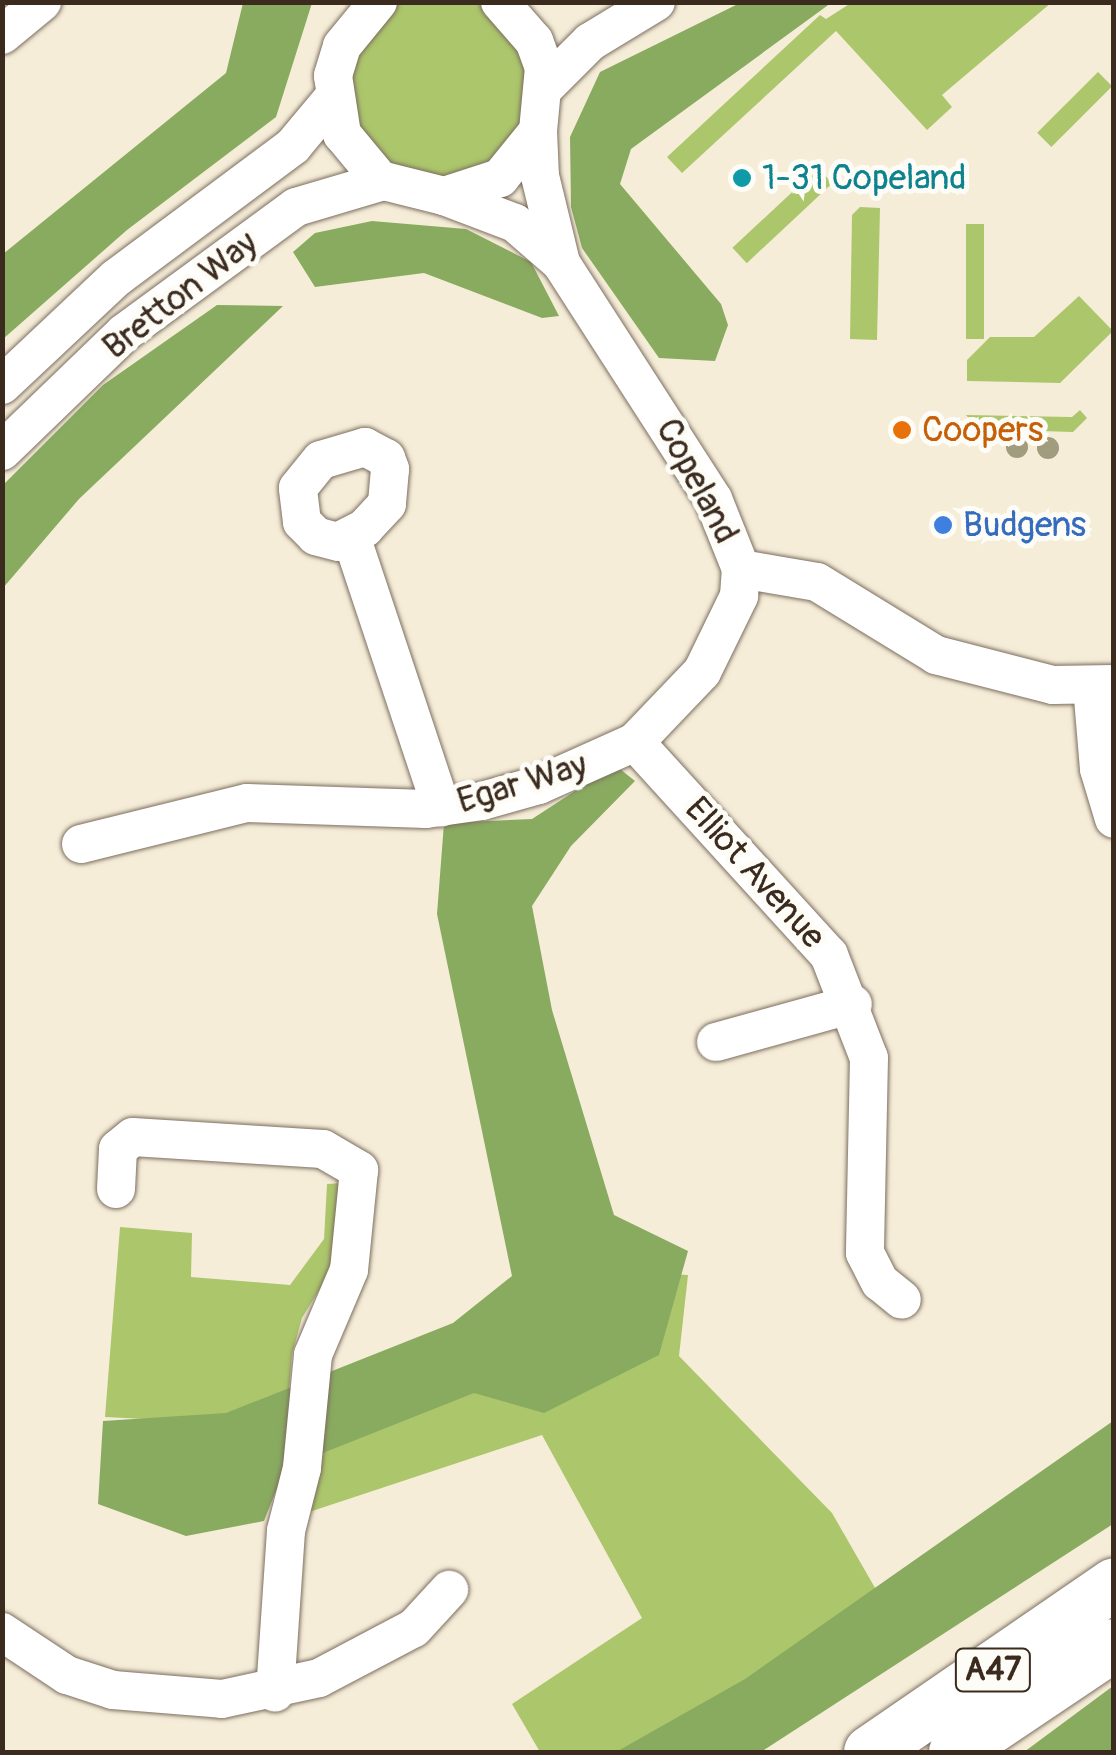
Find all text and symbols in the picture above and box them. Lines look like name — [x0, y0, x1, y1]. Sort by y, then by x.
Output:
place label: 1-31 Copeland — [762, 157, 966, 199]
marker: 1-31 Copeland — [731, 167, 753, 189]
street label: Bretton Way — [95, 222, 265, 368]
place label: Coopers — [922, 409, 1043, 451]
street label: Copeland — [647, 412, 747, 550]
marker: Coopers — [891, 419, 913, 441]
place label: Budgens — [963, 504, 1086, 546]
marker: Budgens — [932, 514, 954, 536]
street label: Egar Way — [452, 743, 592, 823]
street label: Elliot Avenue — [676, 789, 834, 957]
road number: A47 — [953, 1643, 1033, 1697]

